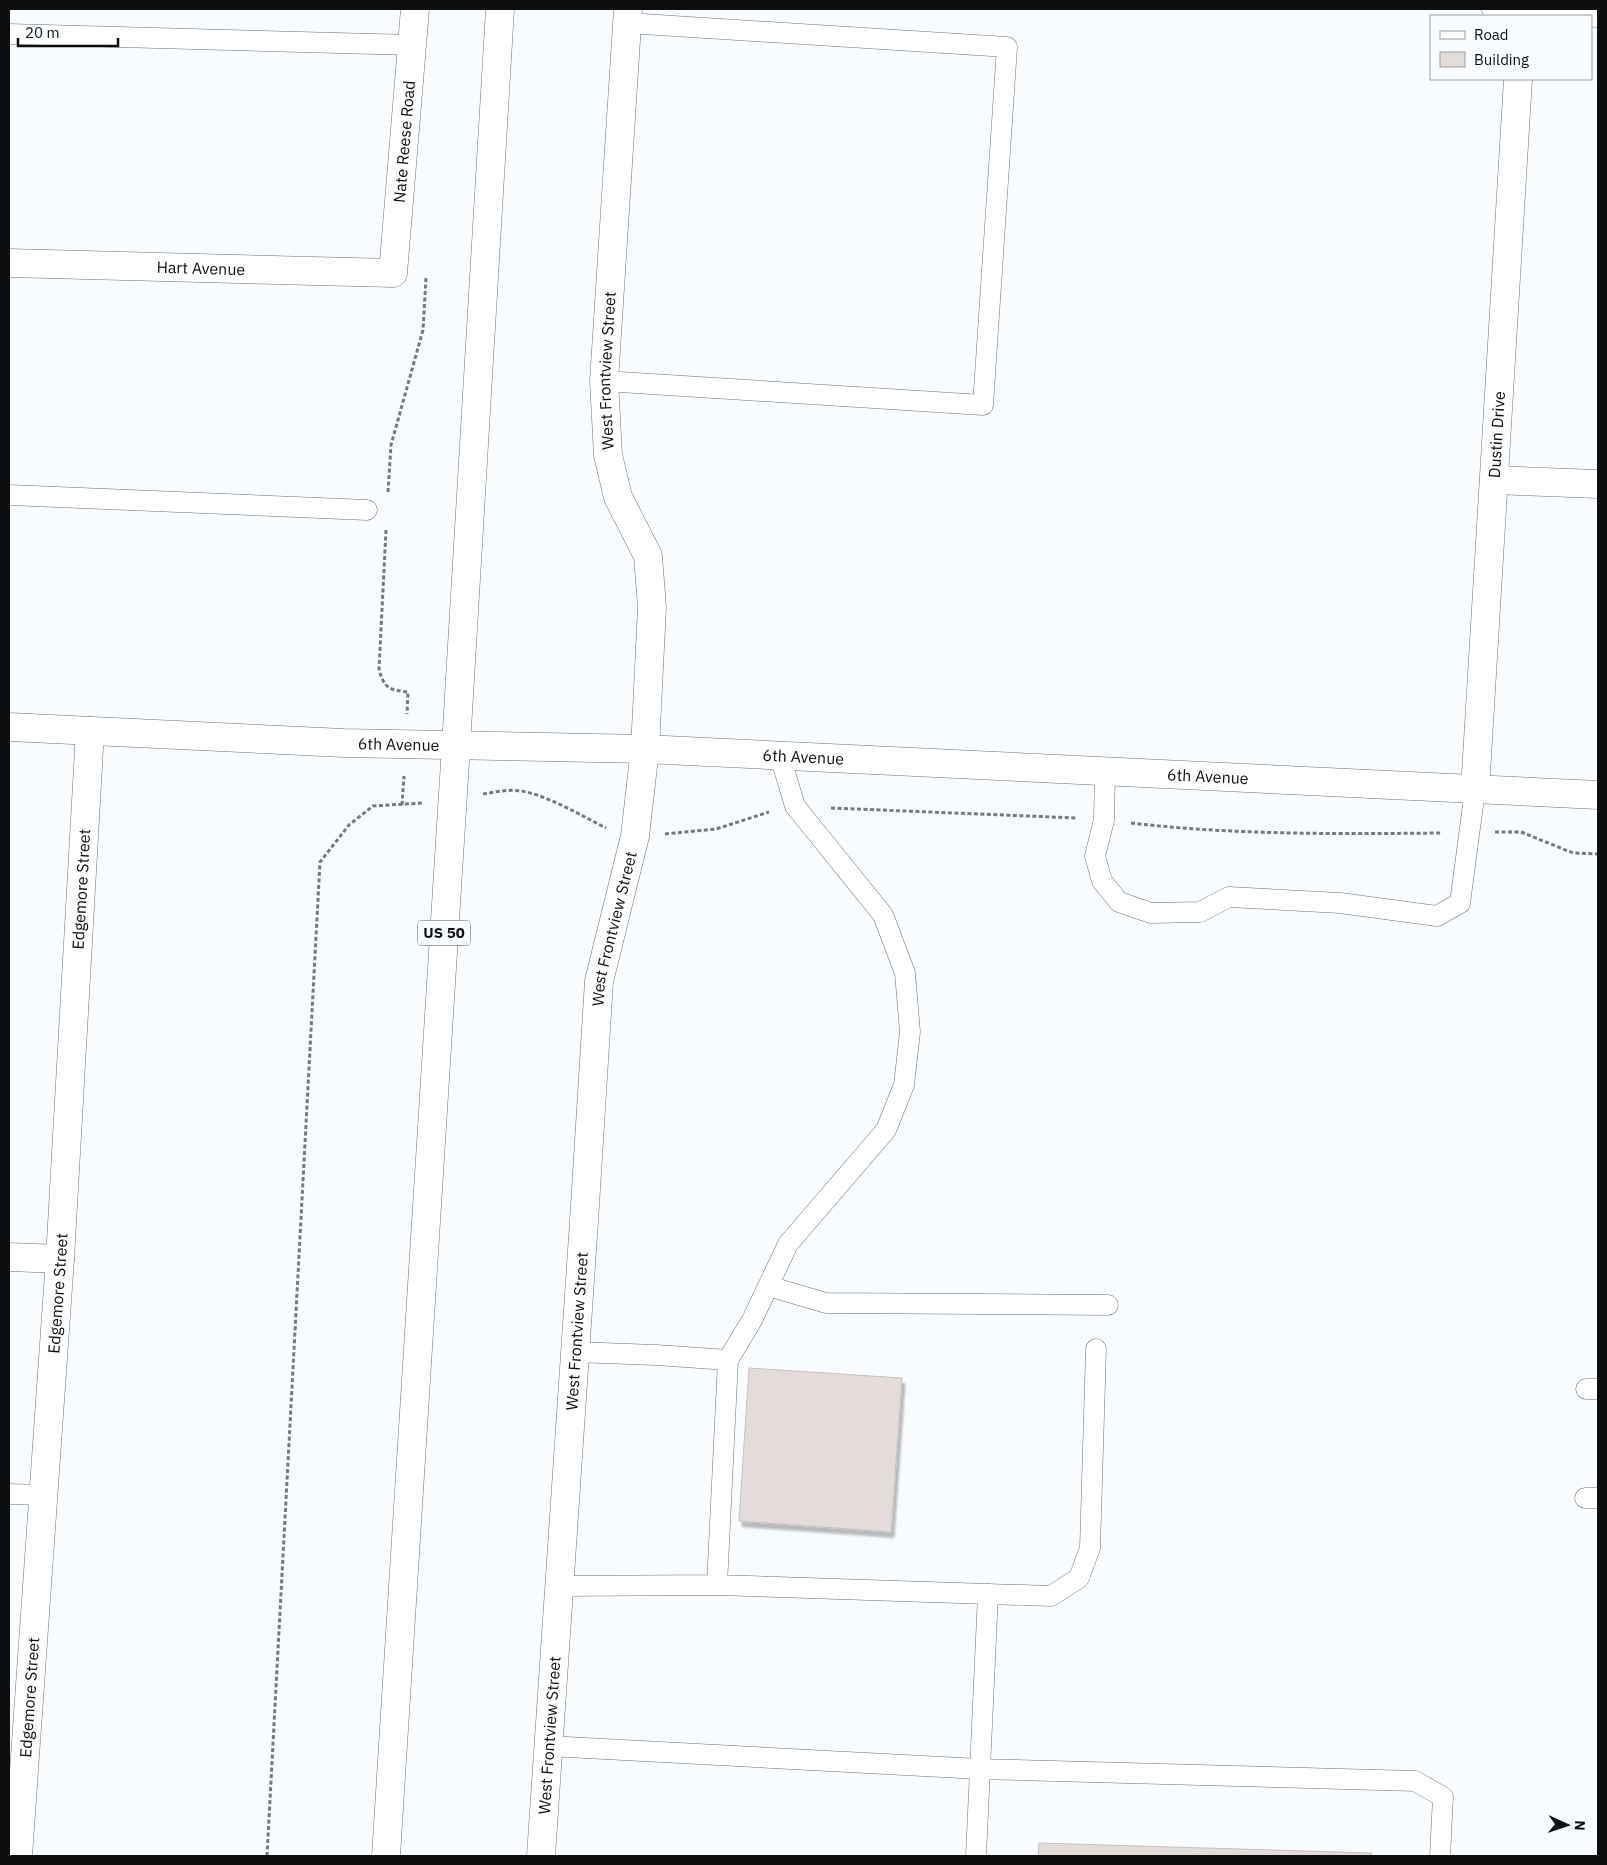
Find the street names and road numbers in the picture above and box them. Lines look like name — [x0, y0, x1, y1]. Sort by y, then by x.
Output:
street label: Nate Reese Road — [389, 80, 419, 204]
street label: Hart Avenue — [156, 257, 246, 279]
street label: West Frontview Street — [594, 291, 620, 450]
street label: Dustin Drive — [1484, 390, 1509, 479]
street label: 6th Avenue — [358, 733, 440, 755]
street label: 6th Avenue — [762, 745, 845, 769]
street label: 6th Avenue — [1167, 764, 1249, 788]
street label: Edgemore Street — [68, 828, 94, 950]
street label: West Frontview Street — [587, 849, 641, 1007]
road number: US 50 — [418, 920, 470, 946]
street label: Edgemore Street — [43, 1233, 71, 1354]
street label: West Frontview Street — [561, 1251, 592, 1411]
street label: Edgemore Street — [15, 1636, 43, 1758]
street label: West Frontview Street — [534, 1655, 565, 1815]

